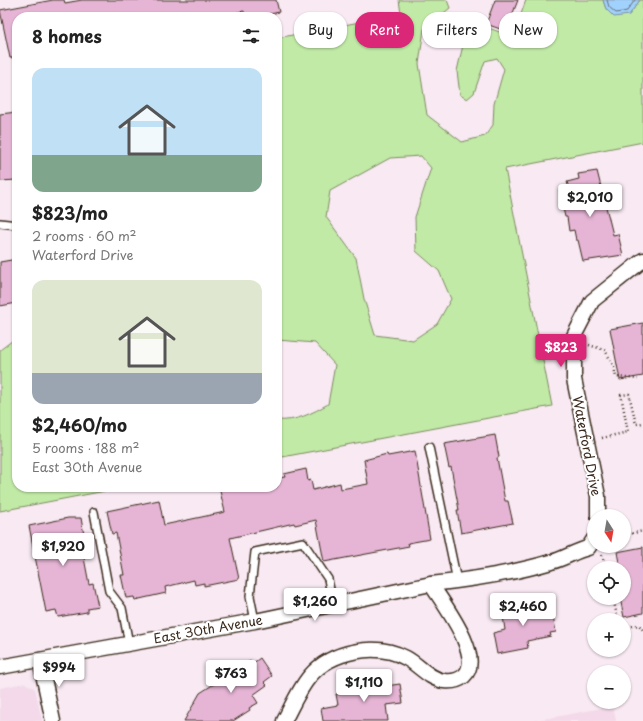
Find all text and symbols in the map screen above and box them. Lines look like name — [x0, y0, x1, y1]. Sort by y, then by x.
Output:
chip: Buy — [294, 12, 347, 48]
chip: Rent — [355, 12, 414, 48]
chip: Filters — [422, 12, 491, 48]
chip: New — [499, 12, 557, 48]
text: 8 homes — [32, 23, 102, 49]
icon: filters — [240, 25, 262, 47]
icon: home — [111, 94, 183, 166]
pin: $2,010 — [557, 184, 623, 218]
text: $2,010 — [567, 187, 613, 206]
text: $823/mo — [32, 200, 108, 226]
text: 2 rooms · 60 m² — [32, 226, 137, 245]
text: Waterford Drive — [32, 245, 134, 264]
icon: home — [111, 306, 183, 378]
pin: $823 — [537, 334, 585, 368]
text: $823 — [544, 337, 578, 356]
street label: Waterford Drive — [568, 394, 607, 498]
text: $2,460/mo — [32, 412, 127, 438]
text: 5 rooms · 188 m² — [32, 438, 140, 457]
text: East 30th Avenue — [32, 457, 142, 476]
north arrow — [587, 509, 631, 553]
map controls — [587, 509, 631, 709]
pin: $1,920 — [30, 533, 96, 567]
text: $1,920 — [41, 536, 85, 555]
button: locate — [587, 561, 631, 605]
pin: $1,260 — [282, 588, 348, 622]
text: $1,260 — [293, 591, 337, 610]
pin: $2,460 — [490, 593, 556, 627]
text: $2,460 — [499, 596, 547, 615]
street label: East 30th Avenue — [152, 610, 264, 647]
button: + — [587, 613, 631, 657]
pin: $994 — [35, 654, 83, 688]
text: $994 — [43, 657, 75, 676]
pin: $763 — [207, 660, 255, 694]
text: $763 — [215, 663, 247, 682]
button: − — [587, 665, 631, 709]
pin: $1,110 — [331, 669, 397, 703]
text: $1,110 — [345, 672, 383, 691]

